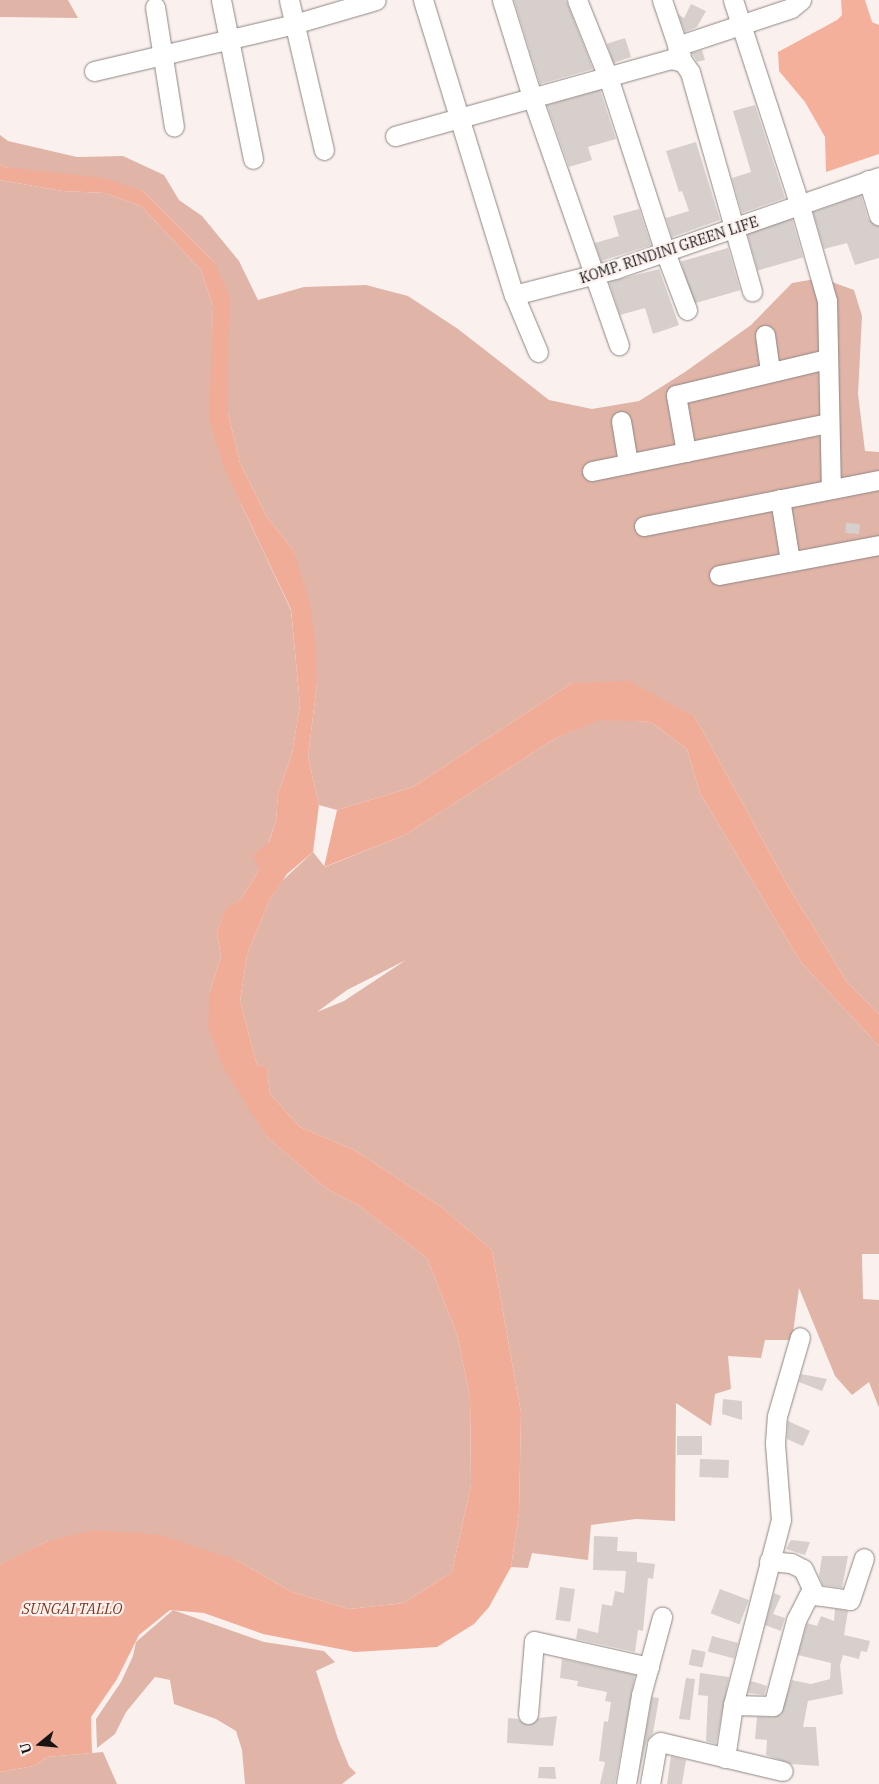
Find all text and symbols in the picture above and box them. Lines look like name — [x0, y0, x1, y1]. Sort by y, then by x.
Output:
street label: KOMP. RINDINI GREEN LIFE — [577, 213, 761, 287]
water label: SUNGAI TALLO — [22, 1600, 122, 1618]
north arrow — [15, 1719, 65, 1769]
text: U — [15, 1741, 36, 1756]

